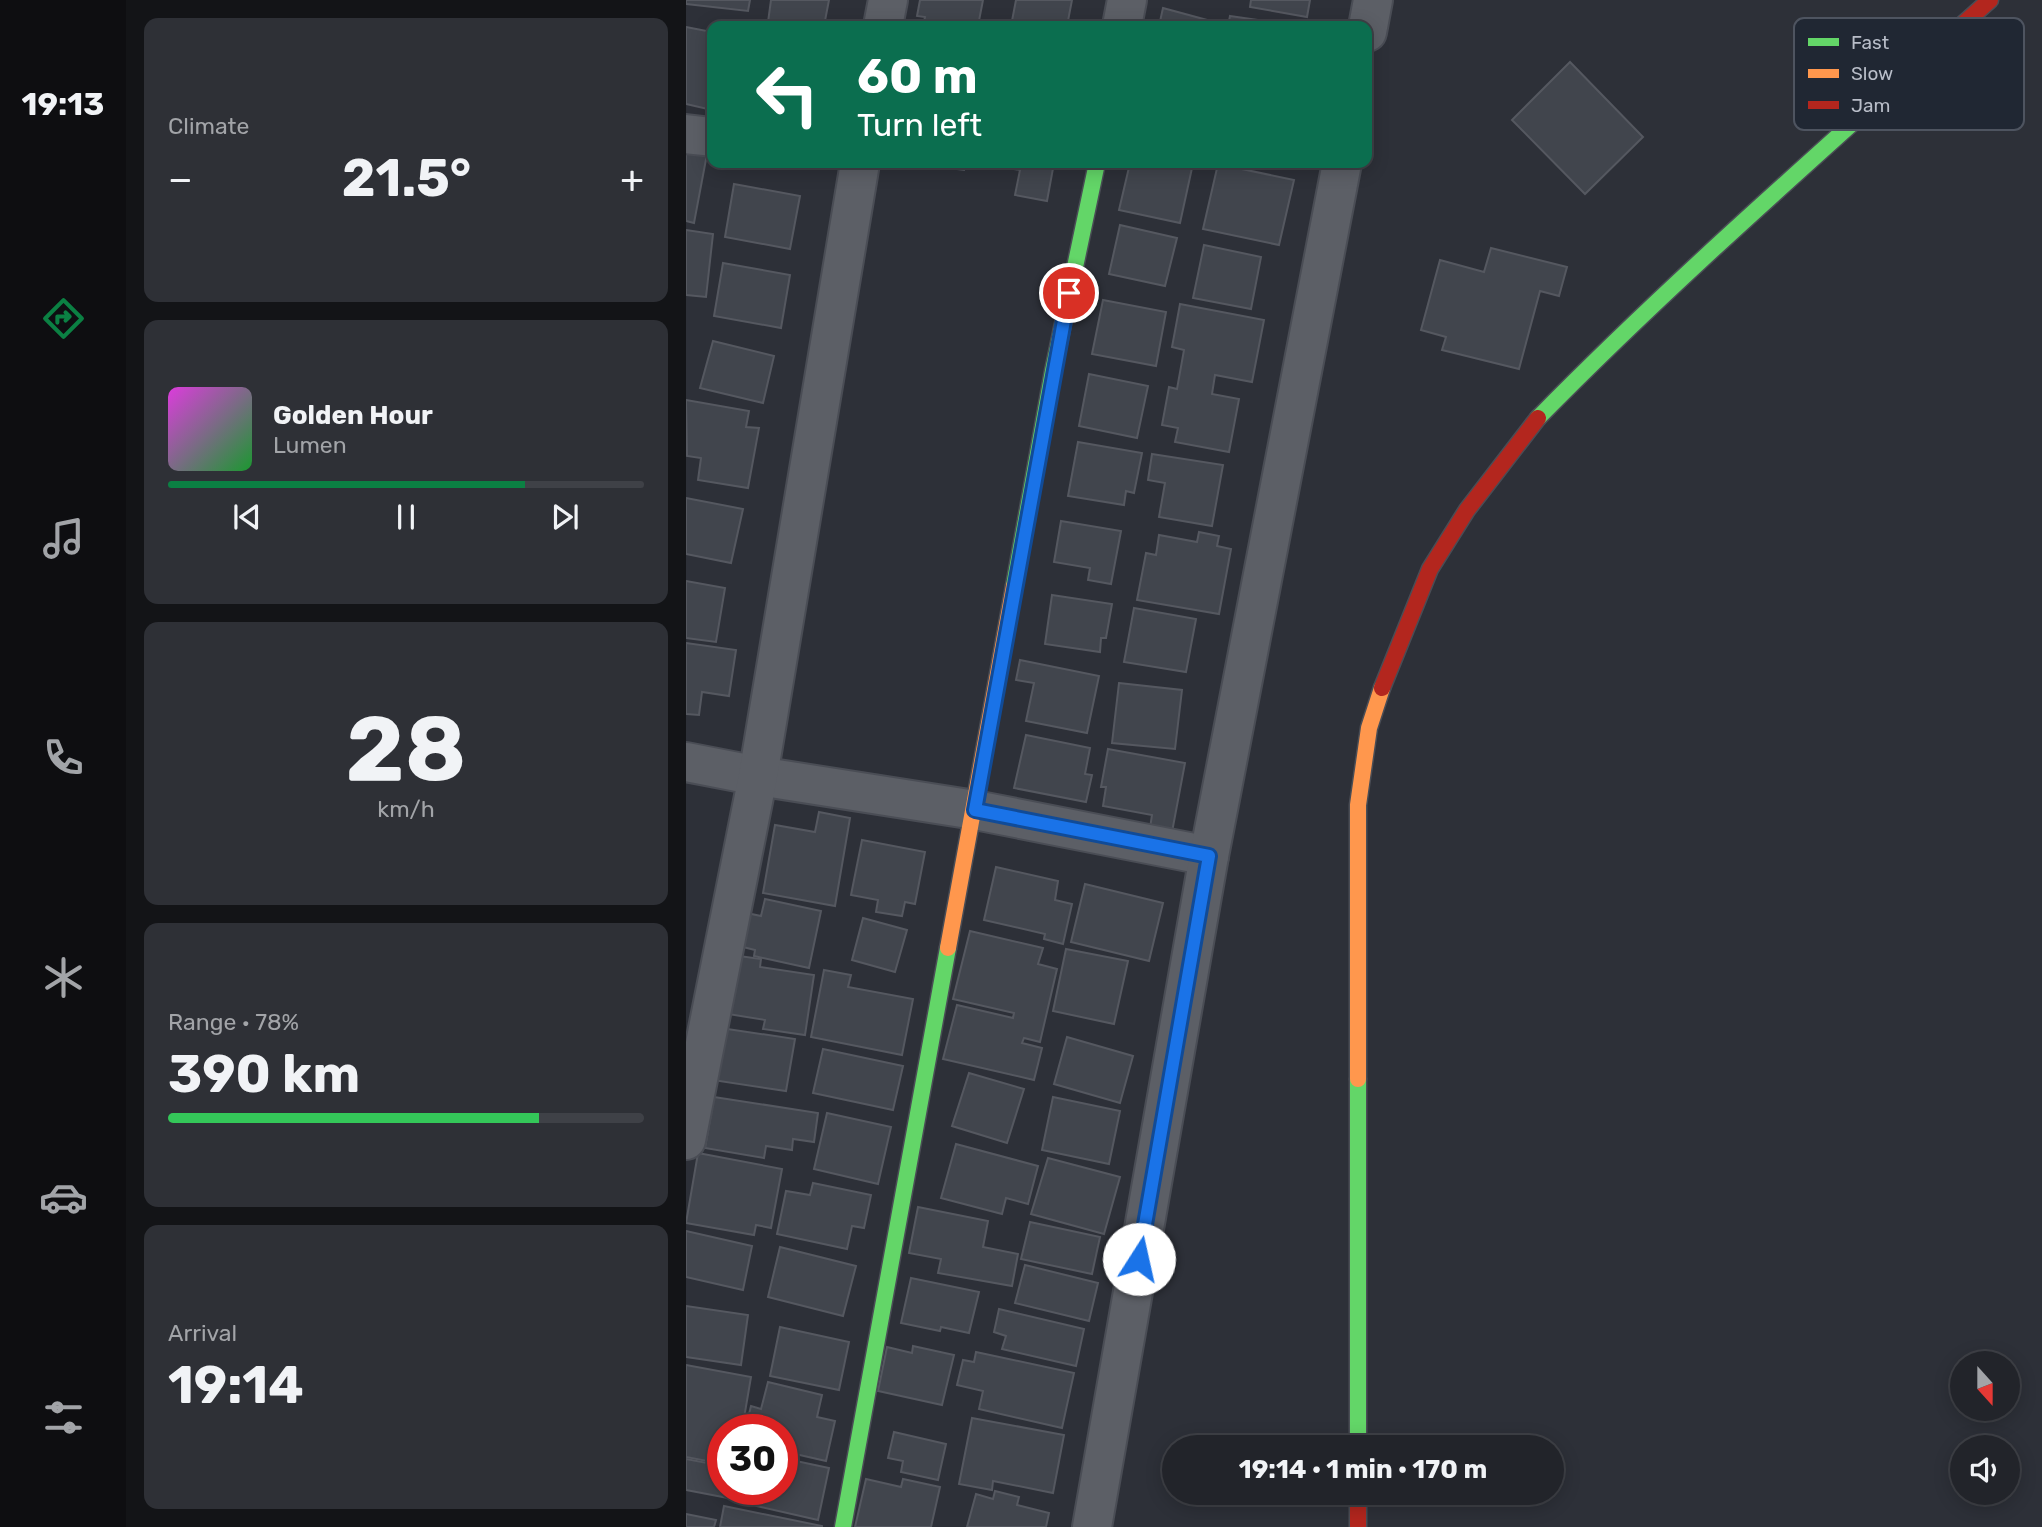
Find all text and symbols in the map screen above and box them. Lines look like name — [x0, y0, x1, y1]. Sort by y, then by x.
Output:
legend — [1794, 18, 2024, 130]
text: Fast — [1851, 31, 1890, 54]
text: 60 m — [857, 47, 978, 105]
icon: left — [742, 49, 833, 140]
text: Slow — [1851, 62, 1893, 85]
text: 19:13 — [22, 85, 104, 123]
text: Jam — [1851, 94, 1890, 117]
text: Turn left — [857, 106, 982, 144]
text: Climate — [168, 112, 249, 140]
text: 21.5° — [342, 147, 471, 209]
text: − — [168, 156, 193, 202]
text: + — [620, 156, 644, 202]
pin — [1039, 263, 1099, 323]
icon: arrive — [1050, 274, 1088, 312]
icon: directions — [39, 294, 88, 343]
text: Golden Hour — [273, 400, 433, 431]
text: Lumen — [273, 431, 347, 459]
icon: previous — [228, 498, 266, 536]
icon: pause — [387, 498, 425, 536]
icon: next — [546, 498, 584, 536]
icon: music — [39, 514, 88, 563]
text: 28 — [346, 695, 466, 803]
icon: phone — [39, 733, 88, 782]
text: km/h — [377, 795, 435, 823]
icon: climate — [39, 953, 88, 1002]
text: Range · 78% — [168, 1008, 299, 1036]
text: 390 km — [168, 1043, 360, 1105]
icon: car — [39, 1173, 88, 1222]
position arrow — [1102, 1222, 1176, 1296]
text: Arrival — [168, 1319, 237, 1347]
north arrow — [1950, 1351, 2020, 1421]
map controls — [1950, 1351, 2020, 1505]
text: 19:14 — [168, 1354, 304, 1416]
icon: filters — [39, 1393, 88, 1442]
speed limit sign: 30 — [707, 1414, 798, 1505]
button: sound — [1950, 1435, 2020, 1505]
text: 19:14 · 1 min · 170 m — [1239, 1454, 1487, 1485]

